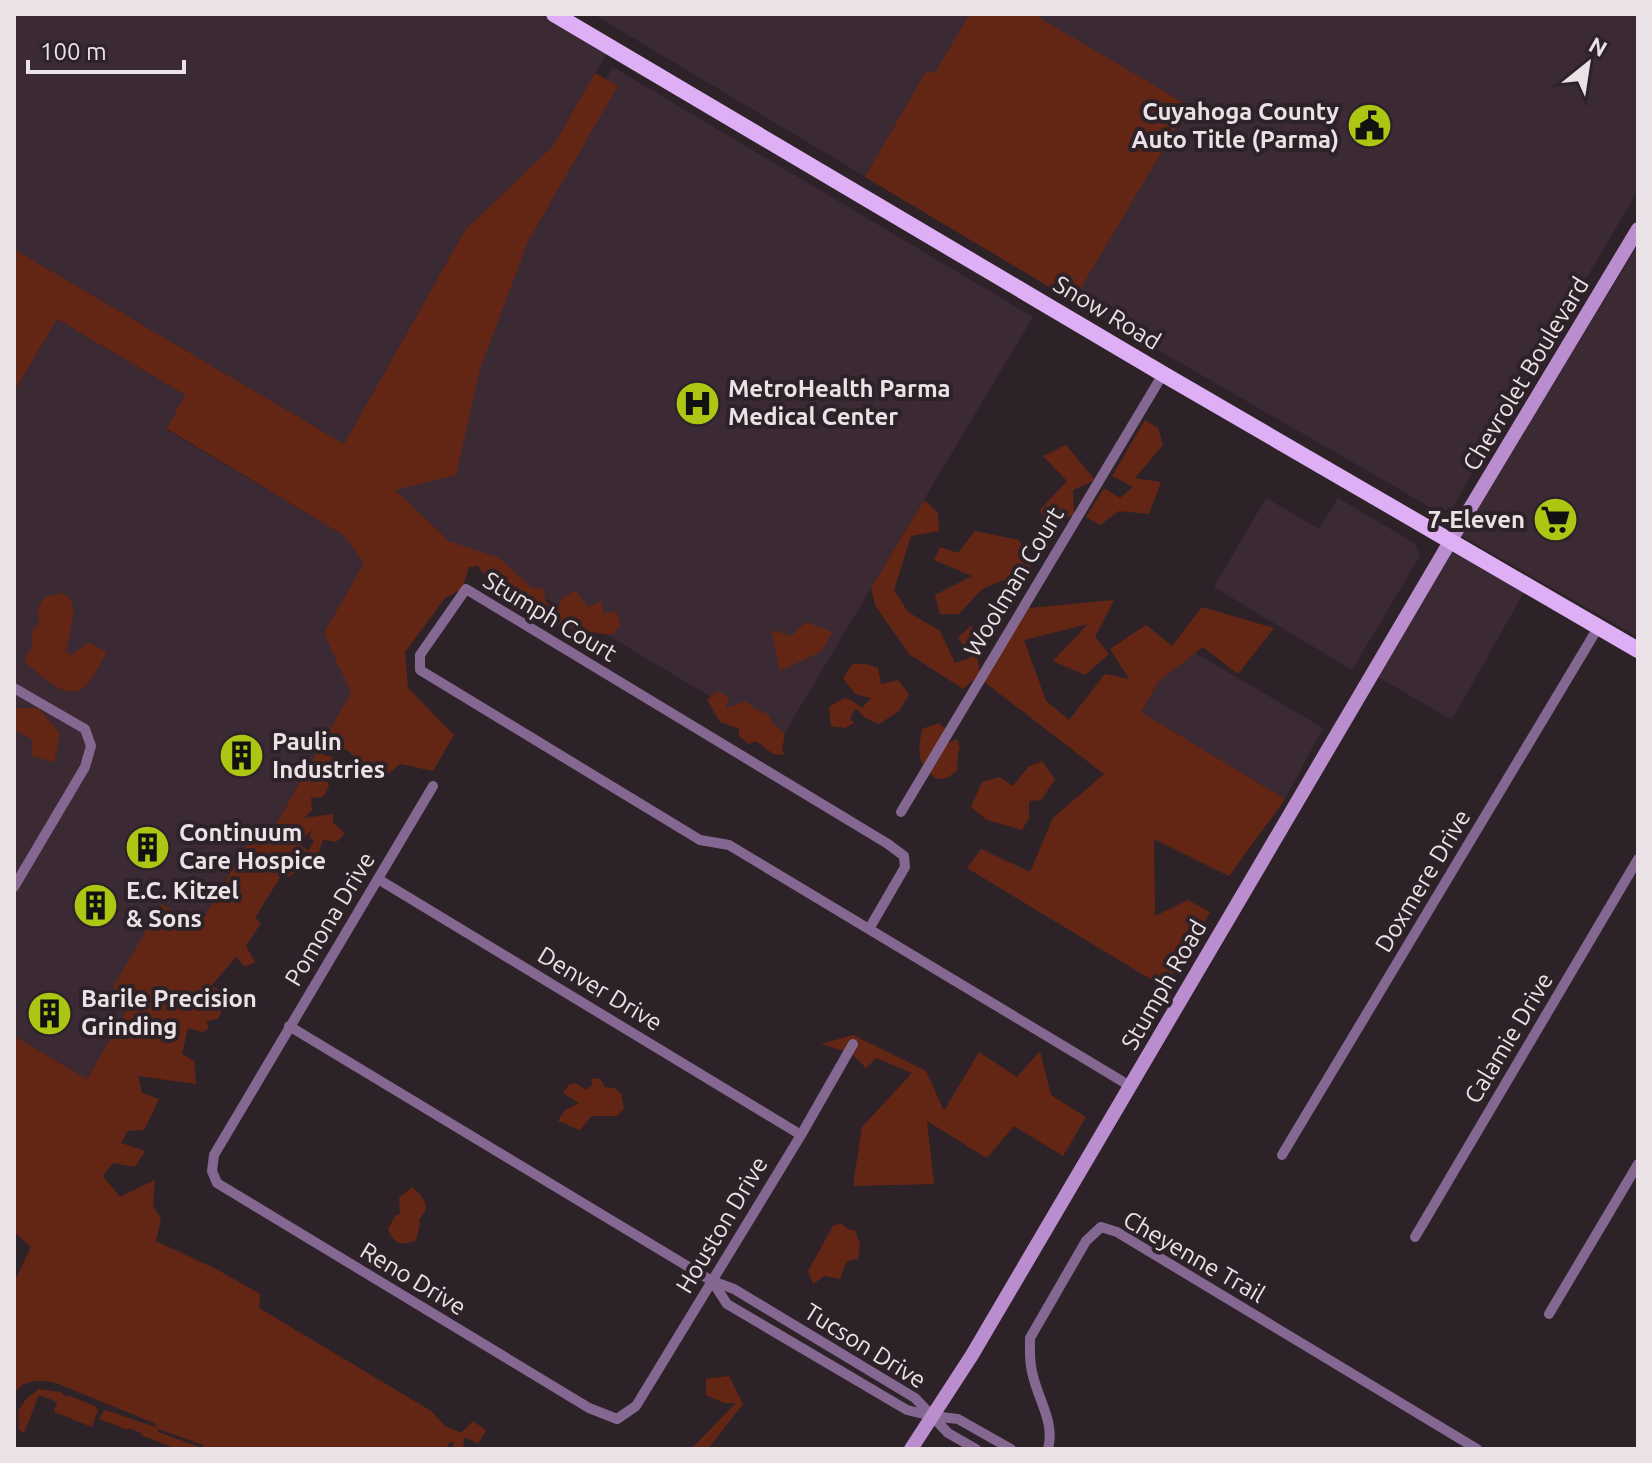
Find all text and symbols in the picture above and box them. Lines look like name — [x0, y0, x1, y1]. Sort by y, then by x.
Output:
scale bar — [28, 24, 184, 74]
north arrow — [1548, 24, 1628, 104]
text: N — [1585, 31, 1612, 61]
text: 100 m — [40, 38, 107, 65]
place label: Cuyahoga County Auto Title (Parma) — [1132, 98, 1339, 153]
public building icon: Cuyahoga County Auto Title (Parma) — [1346, 102, 1394, 150]
street label: Snow Road — [1049, 270, 1166, 355]
street label: Chevrolet Boulevard — [1457, 272, 1594, 475]
place label: MetroHealth Parma Medical Center — [728, 375, 951, 430]
hospital icon: MetroHealth Parma Medical Center — [673, 379, 721, 427]
supermarket icon: 7-Eleven — [1532, 496, 1580, 544]
street label: Woolman Court — [958, 502, 1069, 661]
place label: 7-Eleven — [1428, 506, 1525, 533]
street label: Stumph Court — [479, 566, 622, 667]
place label: Paulin Industries — [272, 728, 385, 783]
building icon: Paulin Industries — [217, 732, 265, 780]
street label: Doxmere Drive — [1369, 805, 1476, 957]
place label: Continuum Care Hospice — [179, 819, 326, 874]
building icon: Continuum Care Hospice — [124, 823, 172, 871]
street label: Pomona Drive — [279, 847, 380, 990]
place label: E.C. Kitzel & Sons — [126, 877, 239, 932]
building icon: E.C. Kitzel & Sons — [71, 881, 119, 929]
street label: Stumph Road — [1116, 915, 1212, 1054]
street label: Denver Drive — [533, 941, 667, 1036]
street label: Calamie Drive — [1459, 967, 1558, 1108]
place label: Barile Precision Grinding — [81, 985, 257, 1040]
building icon: Barile Precision Grinding — [26, 989, 74, 1037]
street label: Houston Drive — [670, 1152, 773, 1298]
street label: Cheyenne Trail — [1119, 1205, 1270, 1308]
street label: Reno Drive — [356, 1237, 471, 1321]
street label: Tucson Drive — [800, 1298, 931, 1394]

